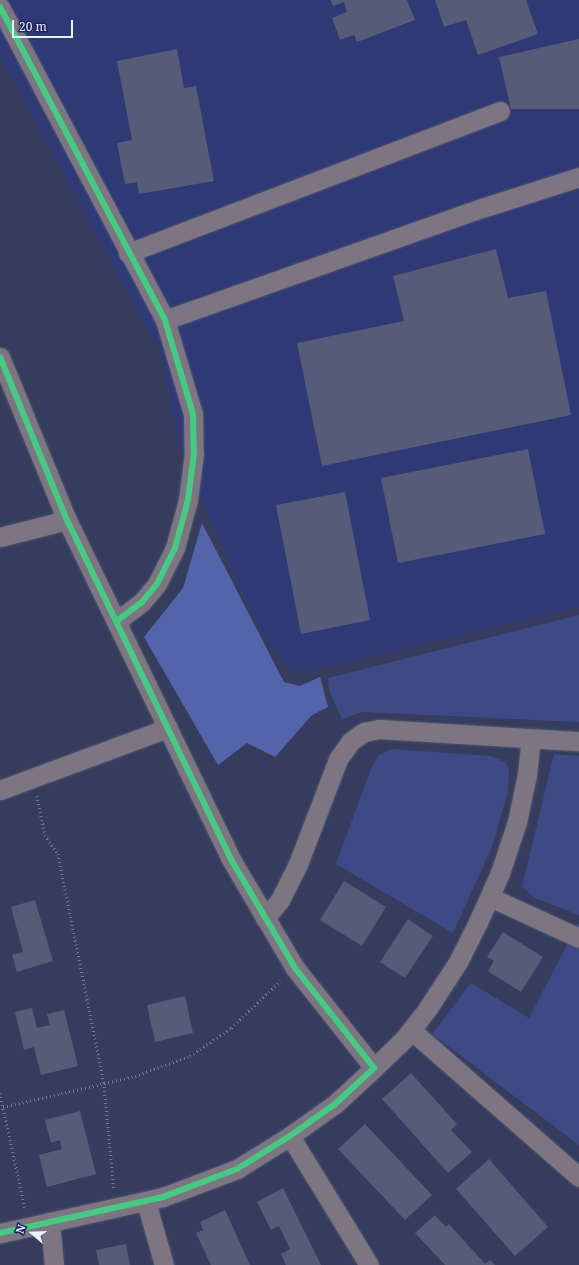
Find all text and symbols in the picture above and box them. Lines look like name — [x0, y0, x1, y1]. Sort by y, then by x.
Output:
scale bar — [14, 12, 75, 38]
text: 20 m — [19, 18, 47, 35]
north arrow — [12, 1213, 52, 1253]
text: N — [12, 1222, 29, 1235]

